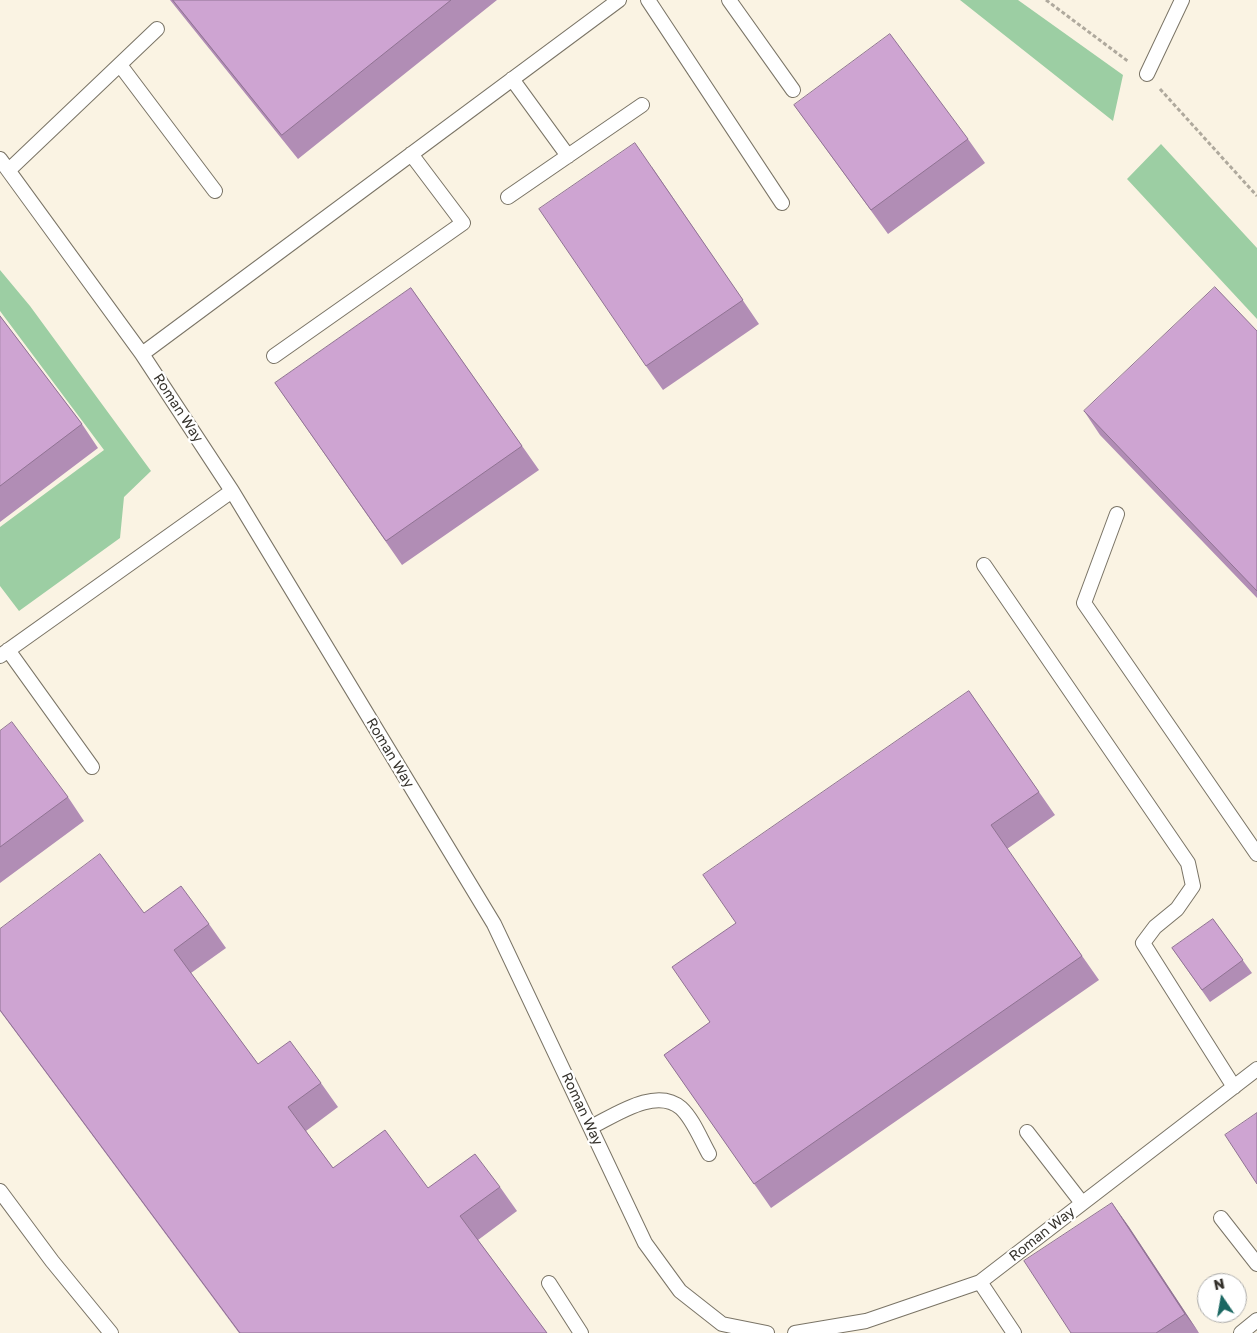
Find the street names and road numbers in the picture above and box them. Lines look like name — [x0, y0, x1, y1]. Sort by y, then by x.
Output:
street label: Roman Way — [150, 370, 206, 446]
street label: Roman Way — [363, 715, 417, 791]
street label: Roman Way — [558, 1070, 606, 1148]
street label: Roman Way — [1006, 1203, 1078, 1265]

